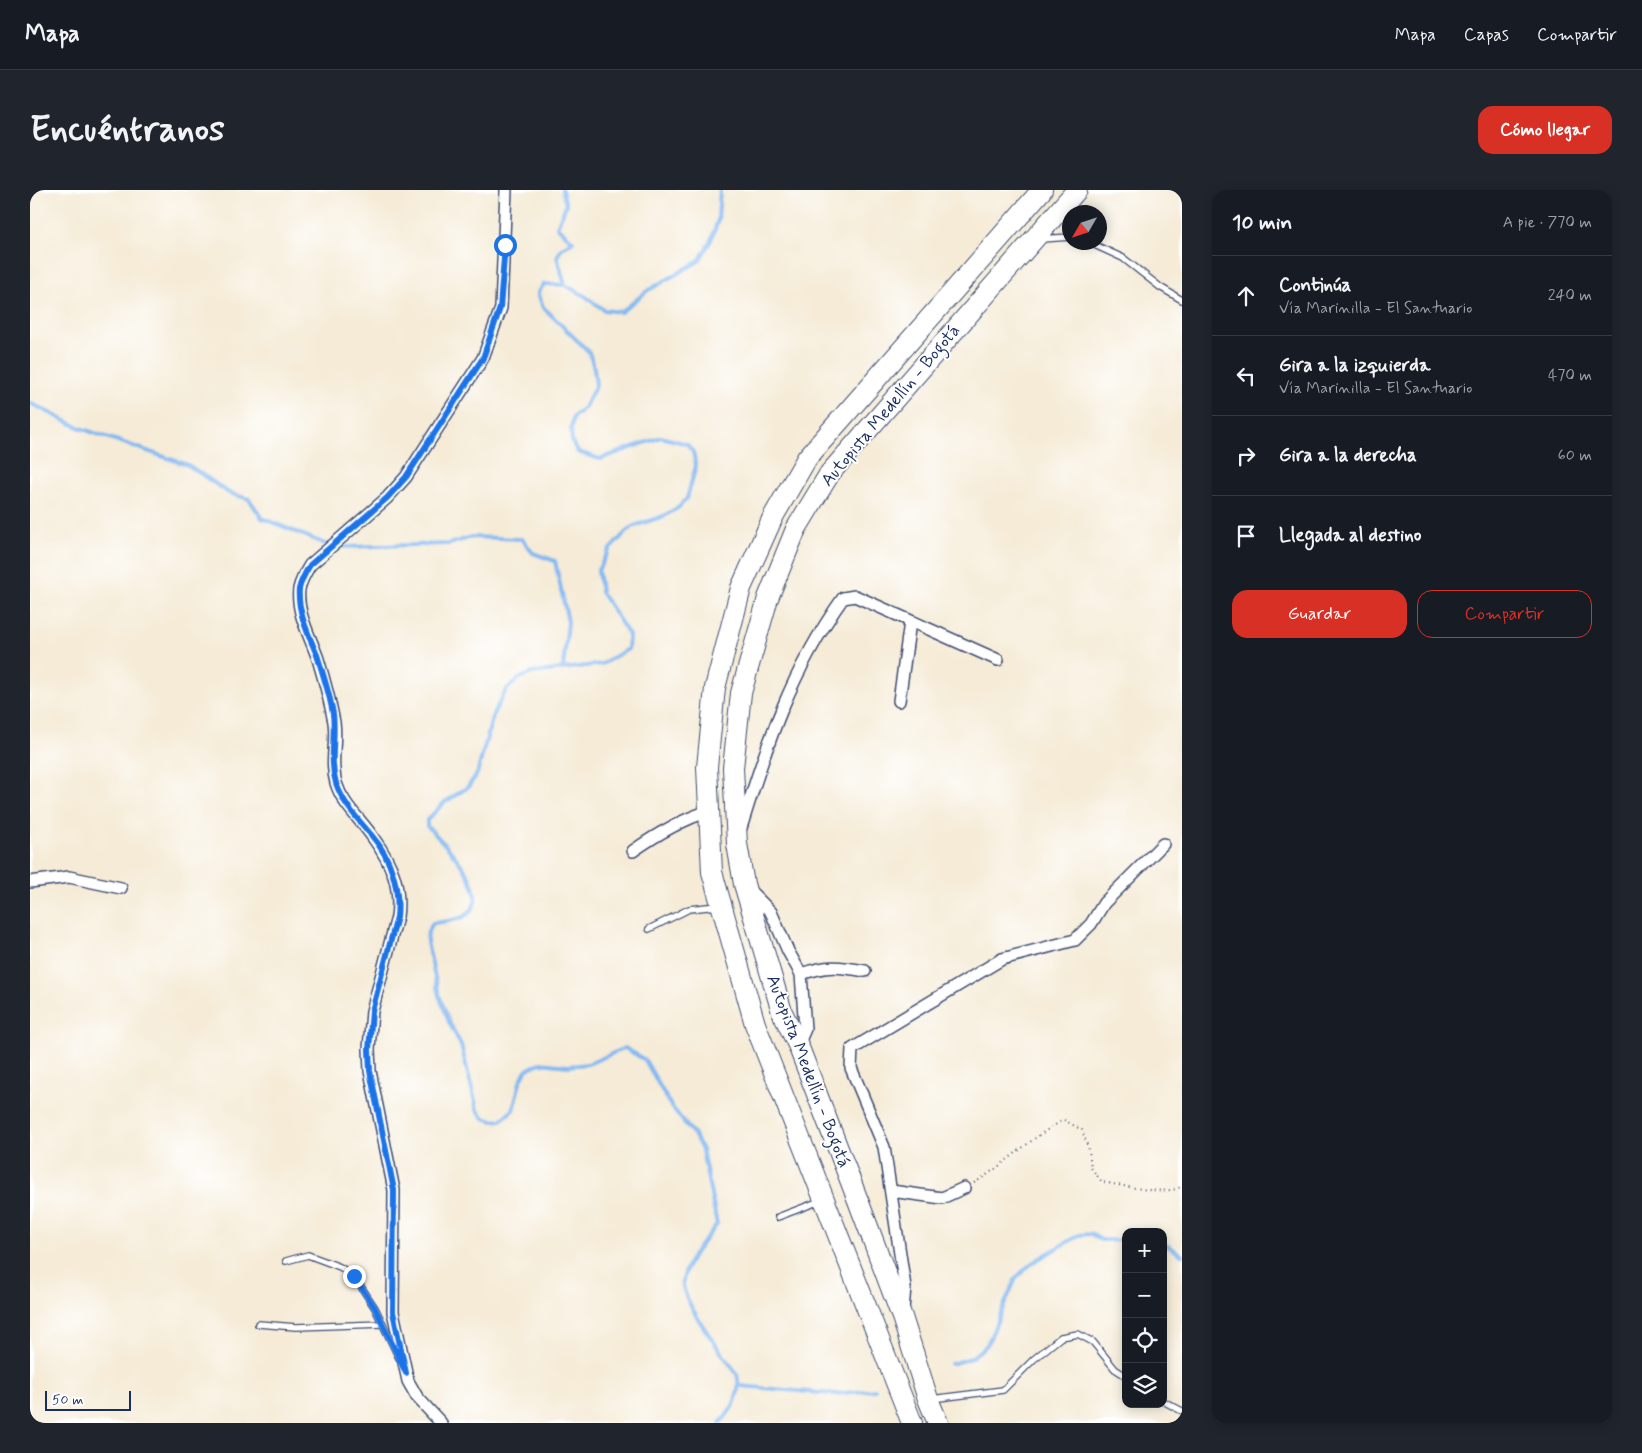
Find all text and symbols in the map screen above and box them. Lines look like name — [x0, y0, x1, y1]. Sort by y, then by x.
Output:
text: Mapa — [25, 19, 80, 50]
text: Mapa — [1395, 23, 1436, 47]
text: Capas — [1464, 23, 1509, 47]
text: Compartir — [1537, 23, 1617, 47]
button: Cómo llegar — [1478, 106, 1612, 154]
text: Encuéntranos — [30, 107, 225, 153]
north arrow — [1062, 205, 1107, 250]
text: 10 min — [1232, 209, 1292, 237]
text: A pie · 770 m — [1503, 212, 1592, 233]
route start — [494, 234, 517, 257]
text: Continúa — [1279, 273, 1351, 298]
icon: ahead — [1232, 282, 1260, 310]
text: 240 m — [1548, 285, 1592, 306]
text: Vía Marinilla - El Santuario — [1279, 298, 1473, 319]
street label: Autopista Medellín - Bogotá — [816, 319, 967, 493]
text: Gira a la izquierda — [1279, 353, 1430, 378]
icon: left — [1232, 362, 1260, 390]
text: 470 m — [1548, 365, 1592, 386]
text: Vía Marinilla - El Santuario — [1279, 378, 1473, 399]
icon: right — [1232, 442, 1260, 470]
text: Gira a la derecha — [1279, 443, 1417, 468]
text: 60 m — [1558, 445, 1592, 466]
icon: arrive — [1232, 522, 1260, 550]
text: Llegada al destino — [1279, 523, 1421, 548]
button: Guardar — [1232, 590, 1407, 638]
button: Compartir — [1417, 590, 1592, 638]
street label: Autopista Medellín - Bogotá — [758, 971, 856, 1172]
map controls — [1122, 1228, 1167, 1408]
button: + — [1122, 1228, 1167, 1273]
route end — [343, 1265, 366, 1288]
button: − — [1122, 1273, 1167, 1318]
button: locate — [1122, 1318, 1167, 1363]
button: layers — [1122, 1363, 1167, 1408]
scale bar — [45, 1388, 131, 1411]
text: 50 m — [52, 1391, 83, 1409]

